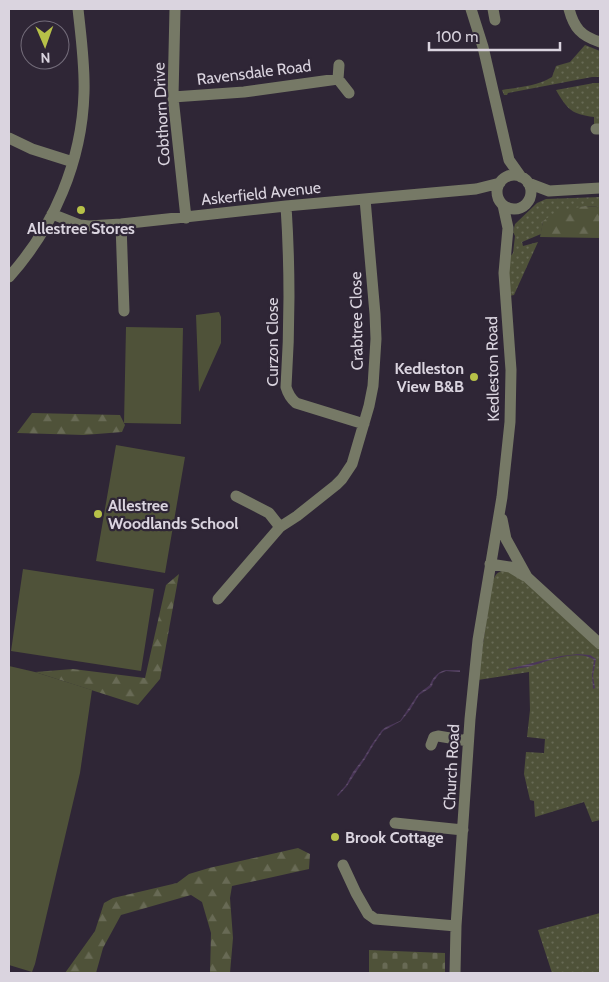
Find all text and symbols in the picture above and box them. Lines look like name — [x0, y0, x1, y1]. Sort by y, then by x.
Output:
north arrow — [20, 20, 70, 70]
scale bar — [429, 20, 560, 52]
text: 100 m — [436, 28, 478, 46]
text: N — [40, 49, 51, 67]
street label: Ravensdale Road — [196, 56, 312, 89]
street label: Cobthorn Drive — [149, 62, 174, 166]
street label: Askerfield Avenue — [200, 178, 322, 209]
marker: Allestree Stores — [75, 204, 87, 216]
place label: Allestree Stores — [27, 219, 135, 238]
street label: Crabtree Close — [346, 272, 367, 370]
street label: Curzon Close — [263, 298, 282, 386]
street label: Kedleston Road — [482, 316, 503, 422]
place label: Kedleston View B&B — [395, 359, 464, 396]
marker: Kedleston View B&B — [468, 371, 480, 383]
place label: Allestree Woodlands School — [108, 496, 239, 533]
marker: Allestree Woodlands School — [92, 508, 104, 520]
street label: Church Road — [440, 724, 463, 810]
place label: Brook Cottage — [345, 828, 443, 847]
marker: Brook Cottage — [329, 831, 341, 843]

